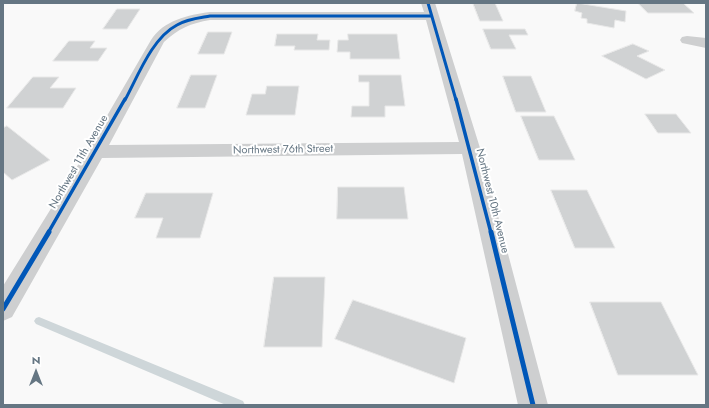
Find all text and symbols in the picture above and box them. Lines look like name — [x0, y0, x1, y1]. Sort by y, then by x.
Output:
street label: Northwest 11th Avenue — [47, 113, 111, 211]
street label: Northwest 76th Street — [233, 143, 333, 157]
street label: Northwest 10th Avenue — [473, 147, 511, 255]
north arrow — [16, 352, 56, 392]
text: N — [32, 352, 40, 368]

